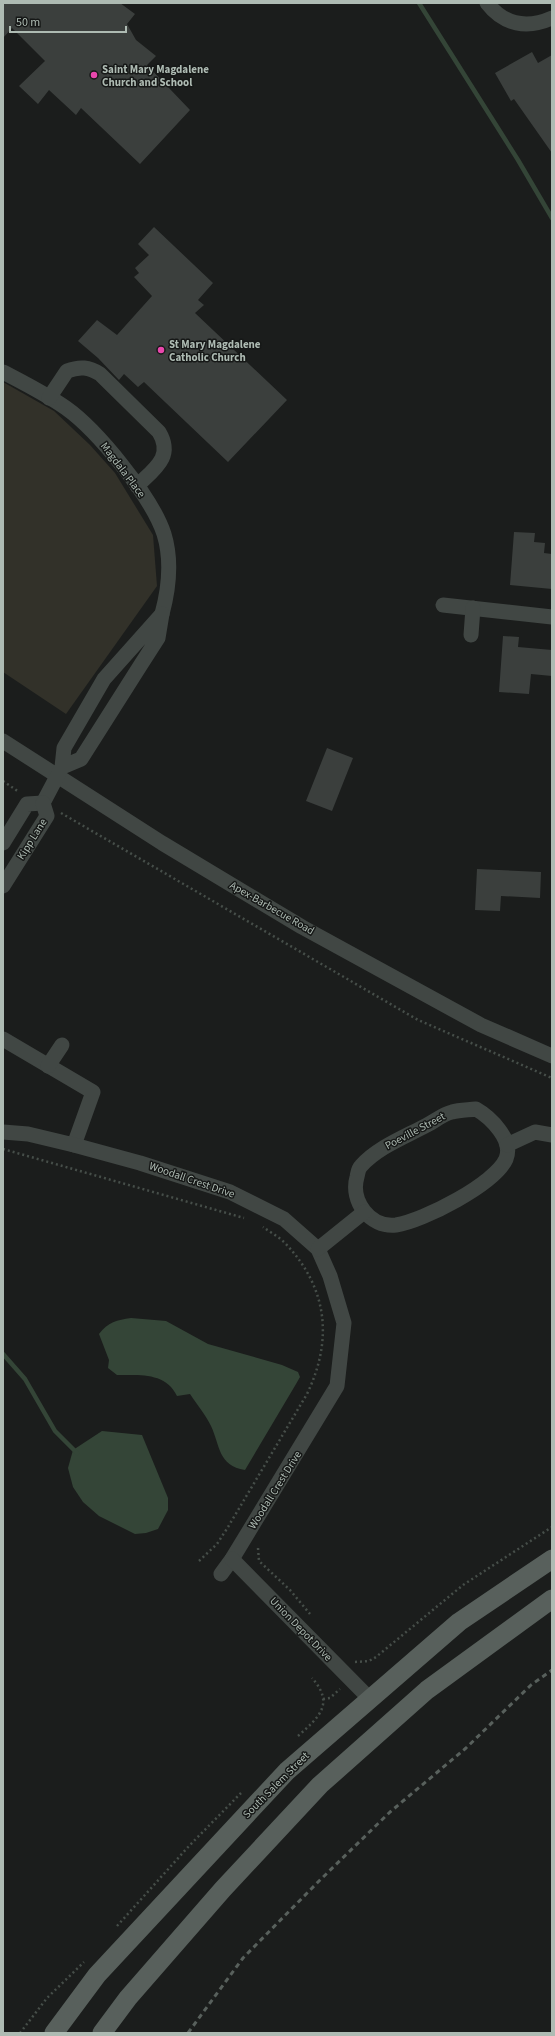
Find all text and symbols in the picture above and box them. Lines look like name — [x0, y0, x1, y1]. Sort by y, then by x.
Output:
scale bar — [10, 8, 126, 34]
text: 50 m — [16, 14, 40, 31]
place label: Saint Mary Magdalene Church and School — [102, 62, 209, 90]
marker: Saint Mary Magdalene Church and School — [89, 70, 99, 80]
place label: St Mary Magdalene Catholic Church — [169, 337, 261, 365]
marker: St Mary Magdalene Catholic Church — [156, 345, 166, 355]
street label: Magdala Place — [97, 439, 149, 501]
street label: Kipp Lane — [13, 815, 51, 862]
street label: Apex-Barbecue Road — [227, 878, 317, 938]
street label: Poeville Street — [382, 1109, 448, 1153]
street label: Woodall Crest Drive — [147, 1158, 237, 1202]
street label: Woodall Crest Drive — [245, 1448, 305, 1532]
street label: Union Depot Drive — [266, 1594, 336, 1665]
street label: South Salem Street — [239, 1748, 313, 1822]

